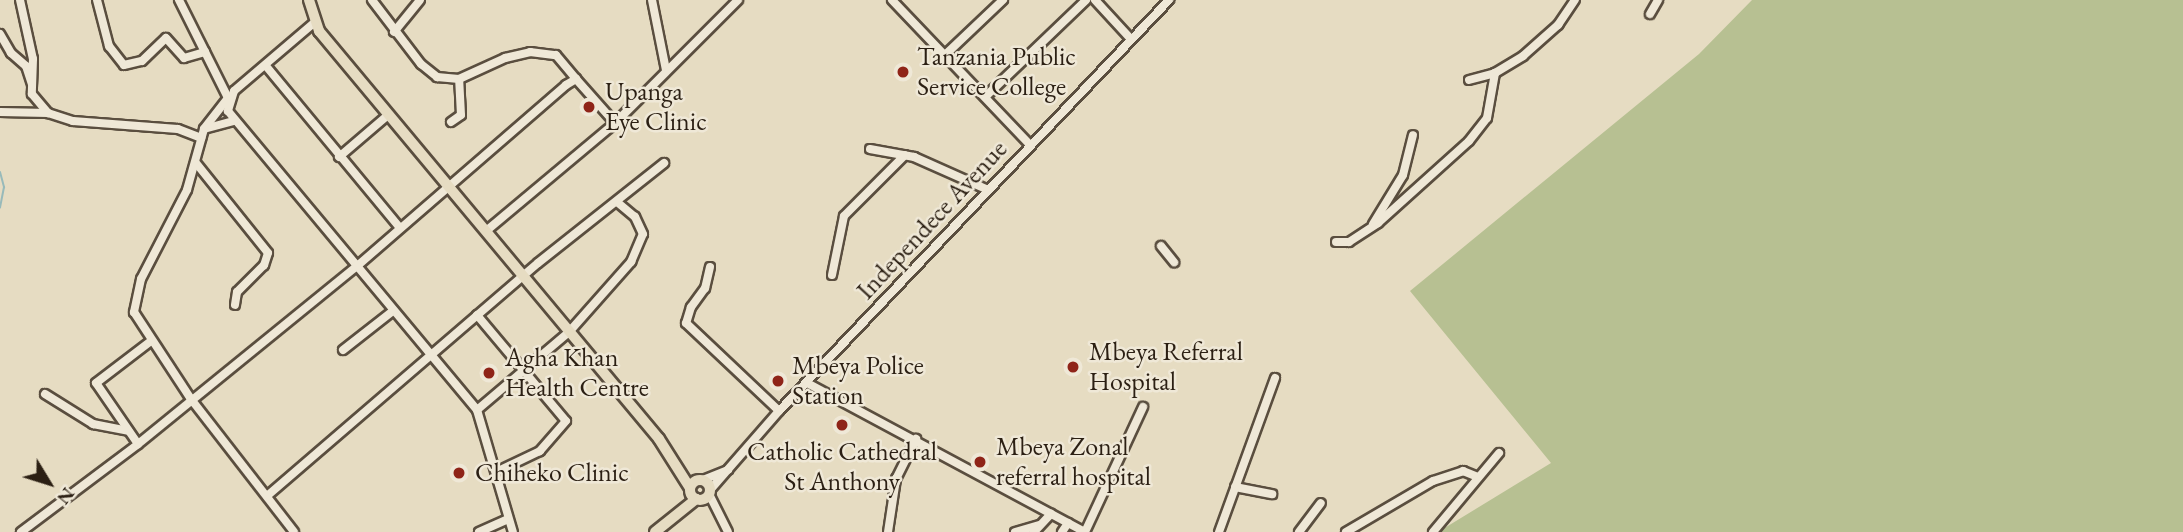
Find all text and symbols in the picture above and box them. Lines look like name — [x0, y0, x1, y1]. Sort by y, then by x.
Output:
place label: Tanzania Public Service College — [917, 41, 1076, 102]
marker: Tanzania Public Service College — [895, 64, 911, 80]
place label: Upanga Eye Clinic — [605, 76, 707, 138]
marker: Upanga Eye Clinic — [579, 97, 599, 117]
street label: Independece Avenue — [850, 134, 1014, 306]
place label: Mbeya Referral Hospital — [1089, 336, 1243, 398]
place label: Agha Khan Health Centre — [505, 342, 649, 404]
place label: Mbeya Police Station — [792, 350, 924, 412]
marker: Mbeya Referral Hospital — [1063, 357, 1083, 377]
marker: Agha Khan Health Centre — [479, 363, 499, 383]
marker: Mbeya Police Station — [770, 373, 786, 389]
marker: Catholic Cathedral St Anthony — [834, 417, 850, 433]
place label: Mbeya Zonal referral hospital — [996, 431, 1151, 492]
place label: Catholic Cathedral St Anthony — [747, 436, 937, 498]
north arrow — [14, 448, 84, 518]
marker: Mbeya Zonal referral hospital — [970, 452, 990, 472]
place label: Chiheko Clinic — [475, 457, 629, 489]
marker: Chiheko Clinic — [449, 463, 469, 483]
text: N — [51, 482, 81, 510]

